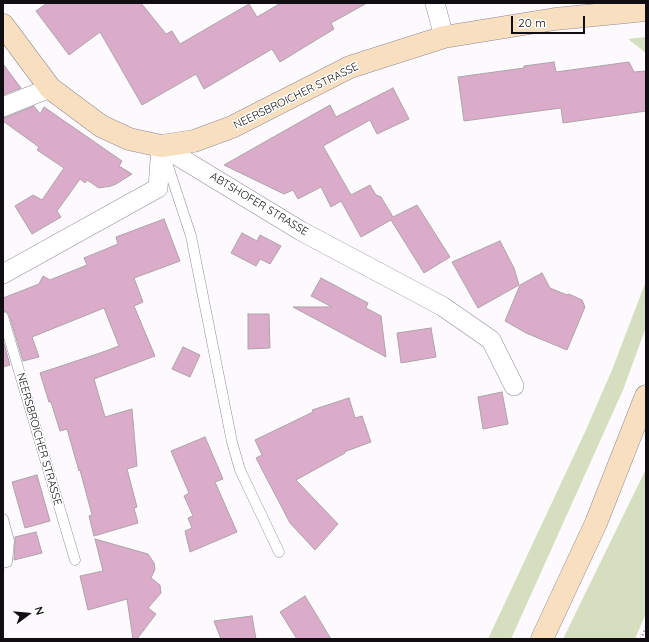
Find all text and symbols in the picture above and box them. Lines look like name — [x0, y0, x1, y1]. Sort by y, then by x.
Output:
scale bar — [513, 8, 587, 34]
text: 20 m — [518, 15, 546, 30]
street label: NEERSBROICHER STRASSE — [231, 60, 361, 132]
street label: ABTSHOFER STRASSE — [208, 169, 310, 239]
street label: NEERSBROICHER STRASSE — [14, 371, 64, 507]
north arrow — [8, 594, 48, 634]
text: N — [32, 605, 47, 617]

